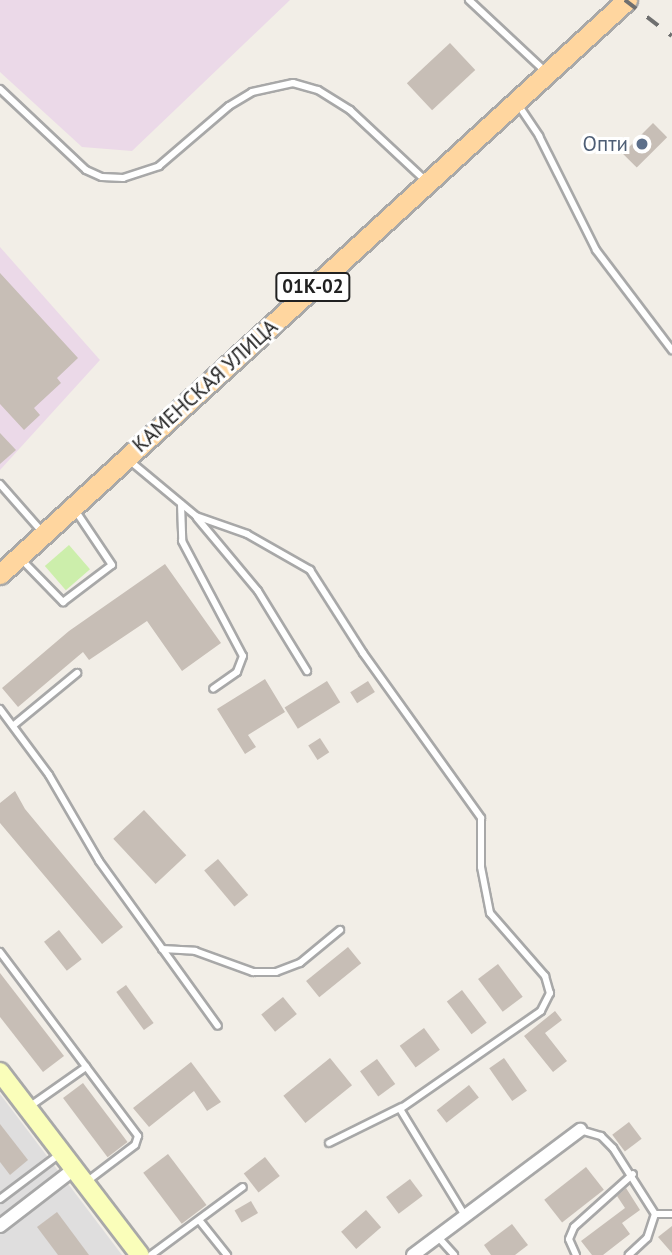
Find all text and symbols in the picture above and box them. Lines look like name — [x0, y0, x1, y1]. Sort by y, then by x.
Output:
place label: Опти — [583, 131, 628, 157]
marker: Опти — [634, 136, 650, 152]
road number: 01К-02 — [274, 272, 352, 302]
street label: КАМЕНСКАЯ УЛИЦА — [127, 314, 283, 458]

